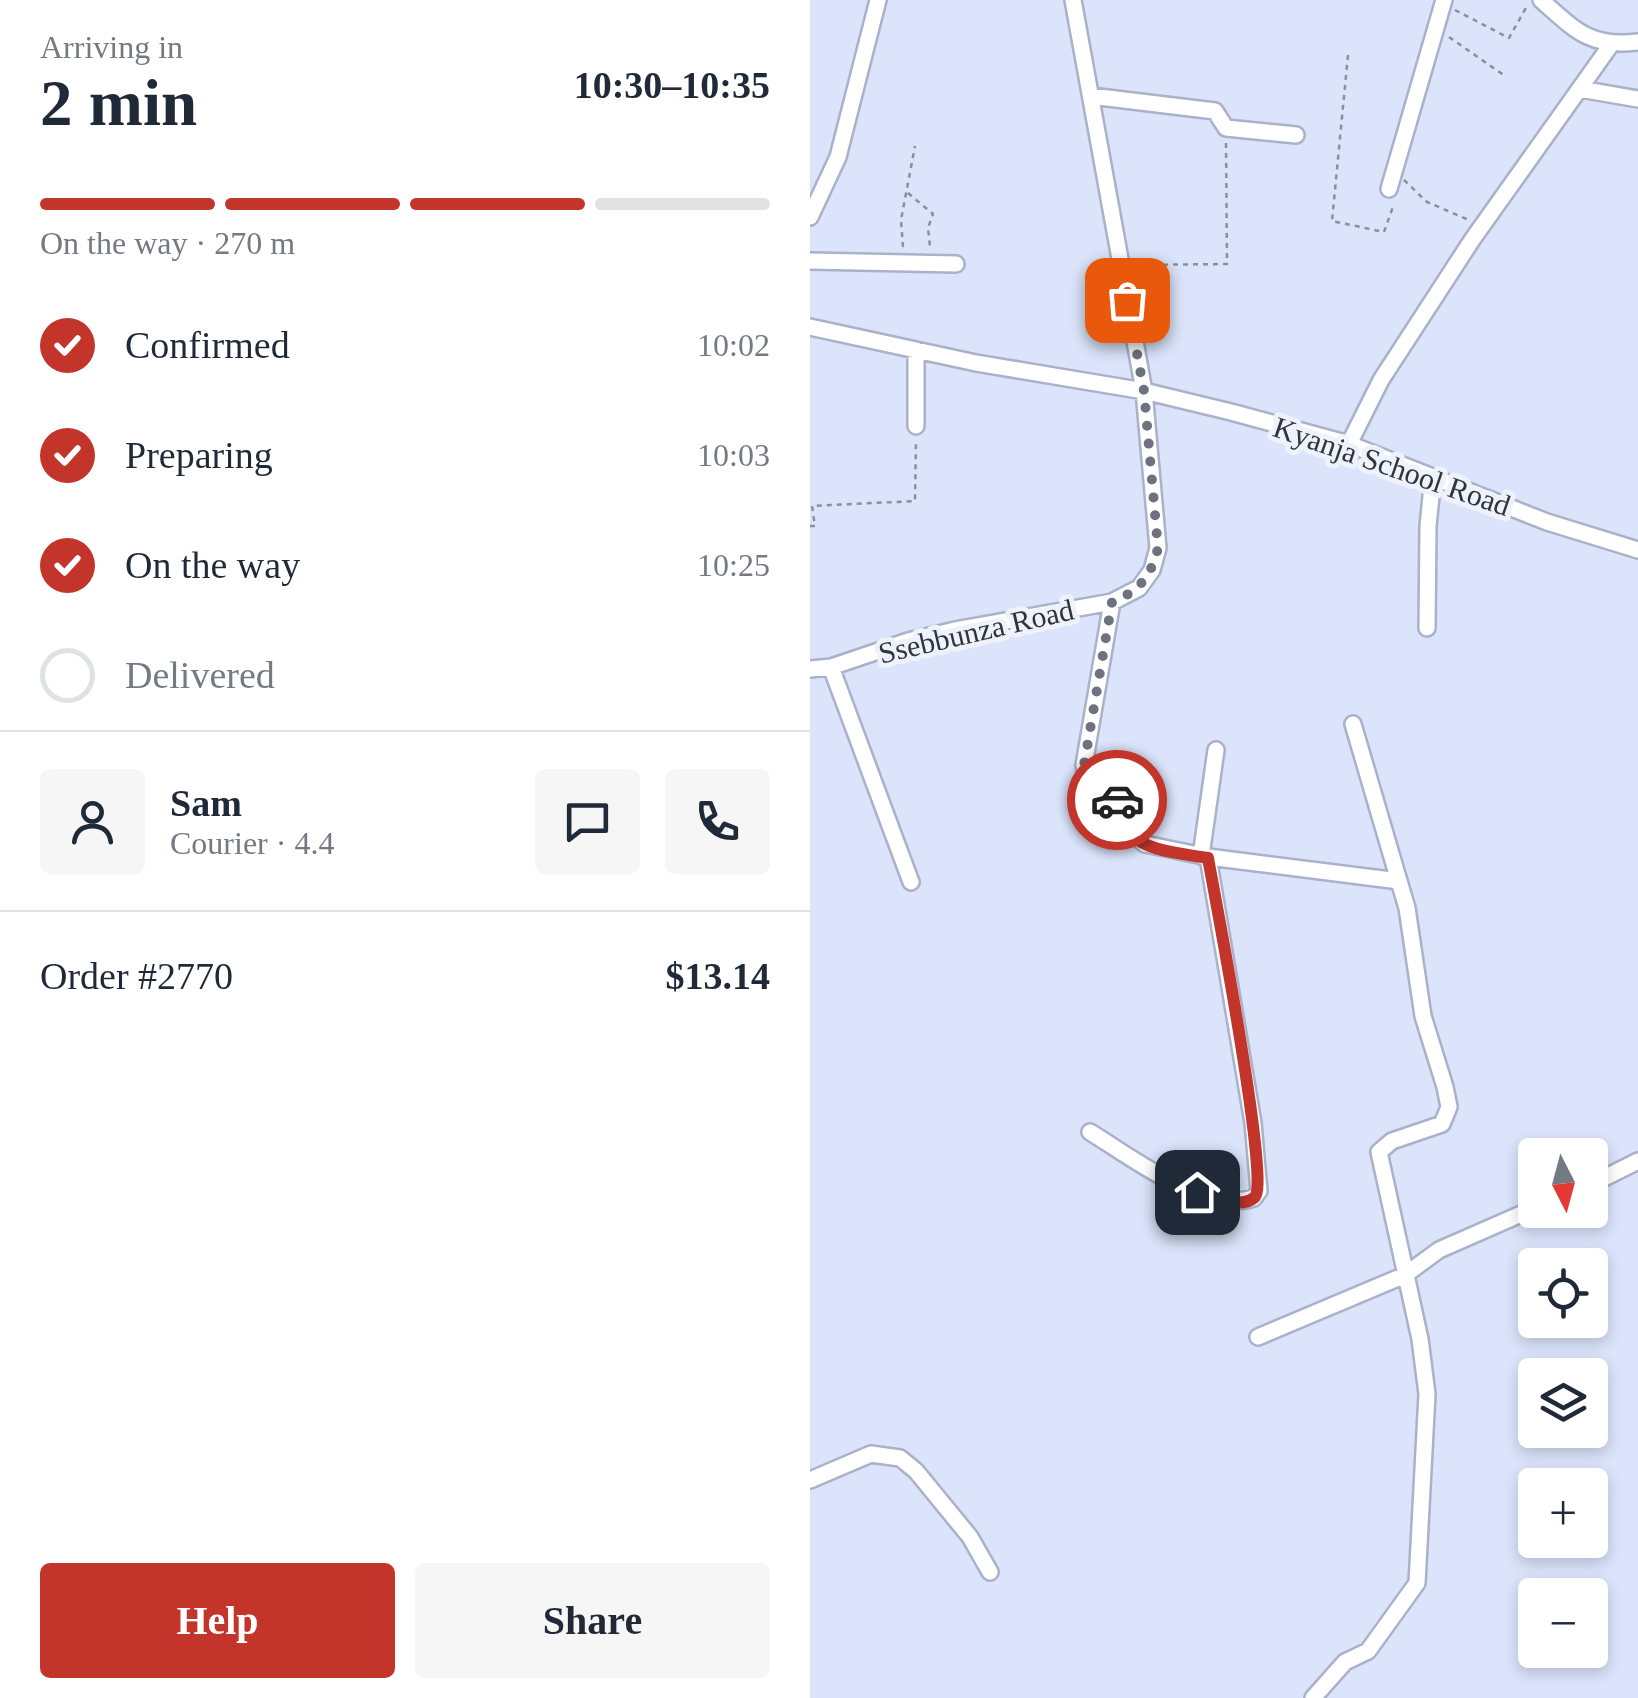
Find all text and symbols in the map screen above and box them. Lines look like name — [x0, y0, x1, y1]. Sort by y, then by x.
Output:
text: Arriving in — [40, 29, 183, 65]
text: 10:30–10:35 — [574, 64, 770, 106]
text: 2 min — [40, 67, 197, 139]
text: On the way · 270 m — [40, 225, 295, 261]
pin — [1085, 258, 1170, 343]
icon: bag — [1100, 273, 1155, 328]
icon: check — [40, 318, 95, 373]
text: Confirmed — [125, 324, 290, 366]
text: 10:02 — [697, 327, 770, 363]
street label: Kyanja School Road — [1269, 410, 1515, 522]
icon: check — [40, 428, 95, 483]
text: Preparing — [125, 434, 273, 476]
text: 10:03 — [697, 437, 770, 473]
icon: check — [40, 538, 95, 593]
text: On the way — [125, 544, 300, 586]
text: 10:25 — [697, 547, 770, 583]
street label: Ssebbunza Road — [875, 593, 1077, 669]
text: Delivered — [125, 654, 275, 696]
courier — [1067, 750, 1167, 850]
button: person — [40, 769, 145, 874]
button: chat — [535, 769, 640, 874]
button: phone — [665, 769, 770, 874]
icon: car — [1090, 773, 1145, 828]
text: Sam — [170, 782, 242, 824]
text: Courier · 4.4 — [170, 825, 334, 861]
text: Order #2770 — [40, 955, 233, 997]
text: $13.14 — [666, 955, 770, 997]
north arrow — [1518, 1138, 1608, 1228]
map controls — [1518, 1138, 1608, 1668]
pin — [1155, 1150, 1240, 1235]
icon: home — [1170, 1165, 1225, 1220]
button: locate — [1518, 1248, 1608, 1338]
button: layers — [1518, 1358, 1608, 1448]
button: + — [1518, 1468, 1608, 1558]
button: Help — [40, 1563, 395, 1678]
button: Share — [415, 1563, 770, 1678]
button: − — [1518, 1578, 1608, 1668]

